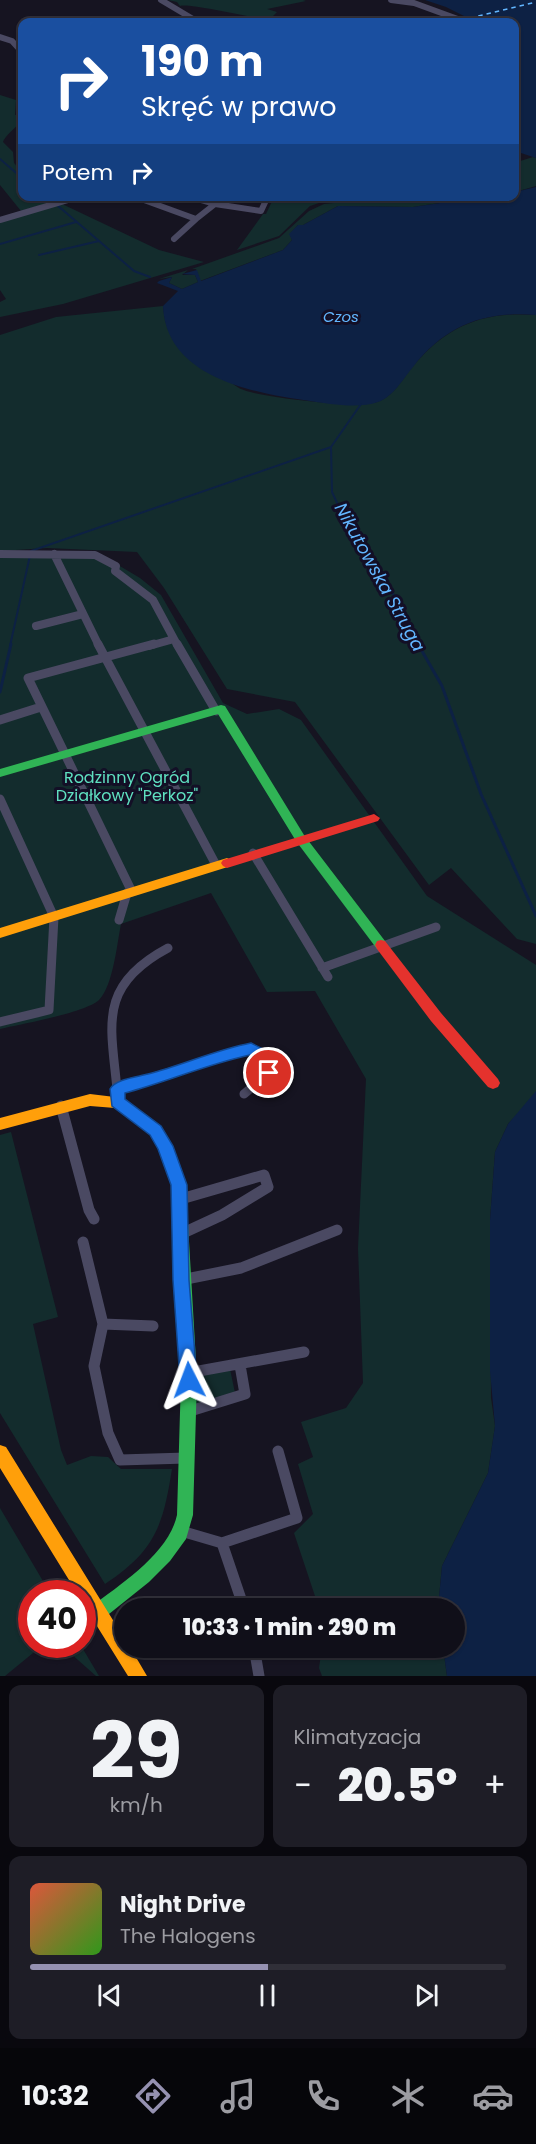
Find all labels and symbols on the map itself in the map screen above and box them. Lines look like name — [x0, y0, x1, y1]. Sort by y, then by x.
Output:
water label: Czos — [323, 306, 359, 327]
water label: Nikutowska Struga — [329, 498, 431, 656]
park label: Rodzinny Ogród Działkowy "Perkoz" — [56, 766, 199, 807]
pin — [243, 1047, 294, 1098]
position arrow — [157, 1348, 221, 1412]
speed limit sign: 40 — [18, 1580, 96, 1658]

